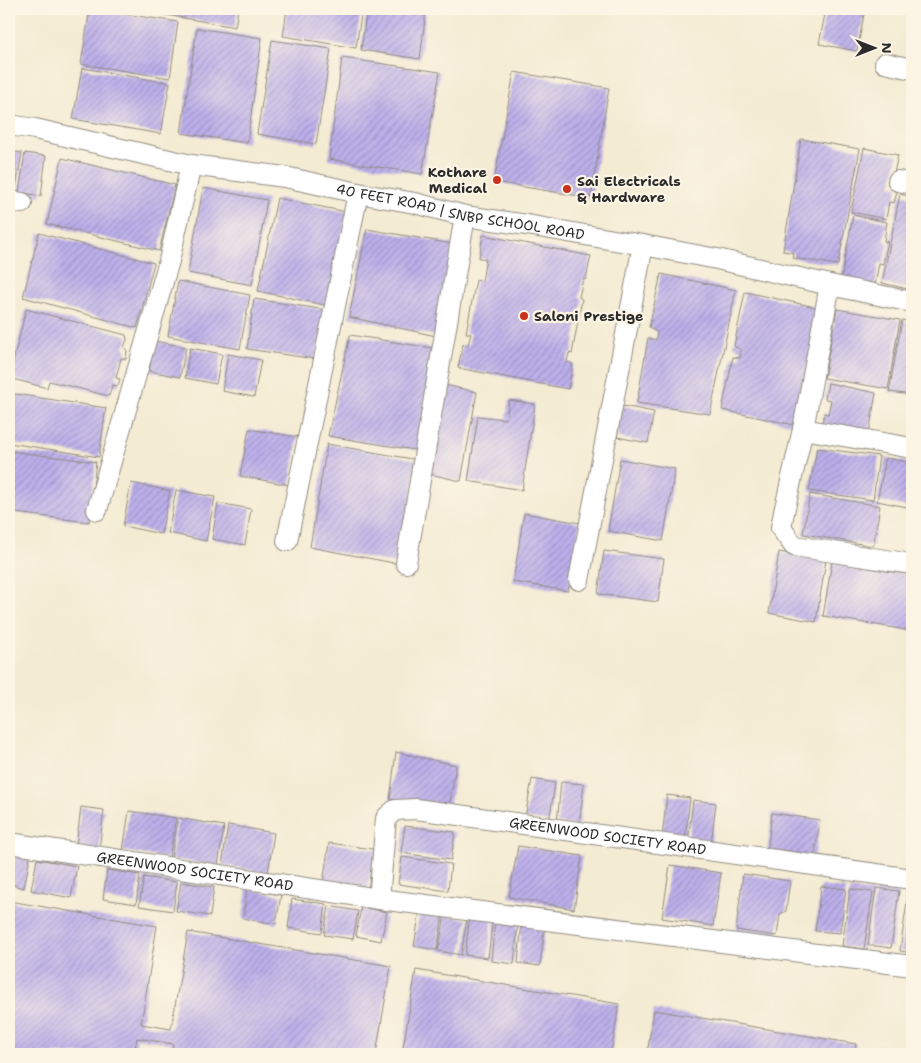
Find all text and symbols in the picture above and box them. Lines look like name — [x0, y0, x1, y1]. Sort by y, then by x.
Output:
north arrow — [848, 22, 898, 72]
text: N — [878, 42, 896, 54]
place label: Kothare Medical — [428, 163, 487, 197]
place label: Sai Electricals & Hardware — [577, 172, 681, 206]
marker: Kothare Medical — [491, 174, 503, 186]
street label: 40 FEET ROAD | SNBP SCHOOL ROAD — [334, 179, 586, 244]
marker: Sai Electricals & Hardware — [561, 183, 573, 195]
place label: Saloni Prestige — [534, 307, 644, 325]
marker: Saloni Prestige — [518, 310, 530, 322]
street label: GREENWOOD SOCIETY ROAD — [508, 813, 707, 859]
street label: GREENWOOD SOCIETY ROAD — [95, 847, 294, 895]

